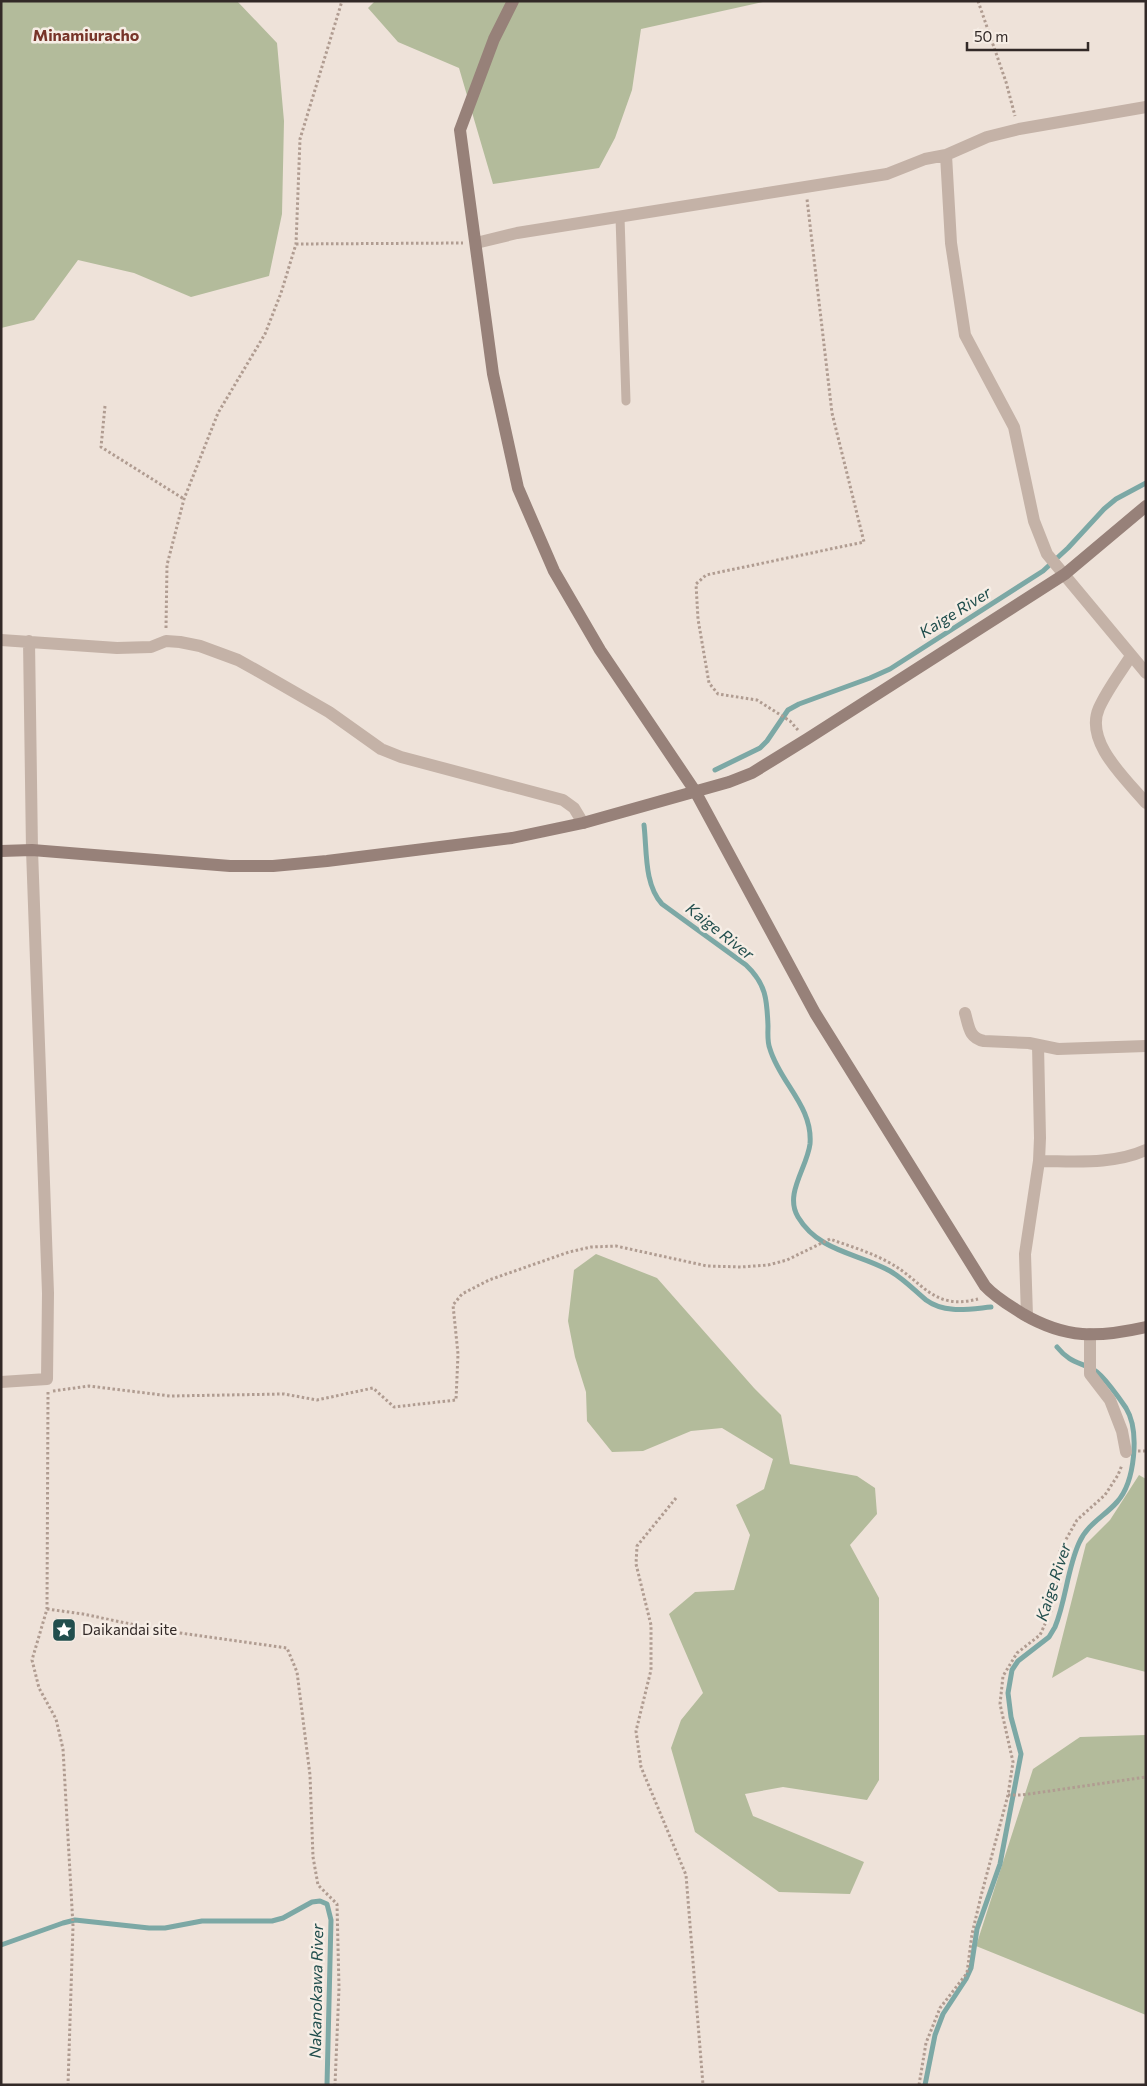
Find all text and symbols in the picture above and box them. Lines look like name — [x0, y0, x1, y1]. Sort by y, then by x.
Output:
scale bar — [967, 20, 1088, 52]
district label: Minamiuracho — [33, 25, 140, 44]
text: 50 m — [974, 27, 1008, 45]
water label: Kaige River — [915, 582, 995, 641]
water label: Kaige River — [683, 898, 759, 963]
water label: Kaige River — [1031, 1540, 1074, 1623]
place icon: Daikandai site — [51, 1617, 77, 1643]
place label: Daikandai site — [82, 1620, 177, 1638]
water label: Nakanokawa River — [305, 1923, 326, 2058]

